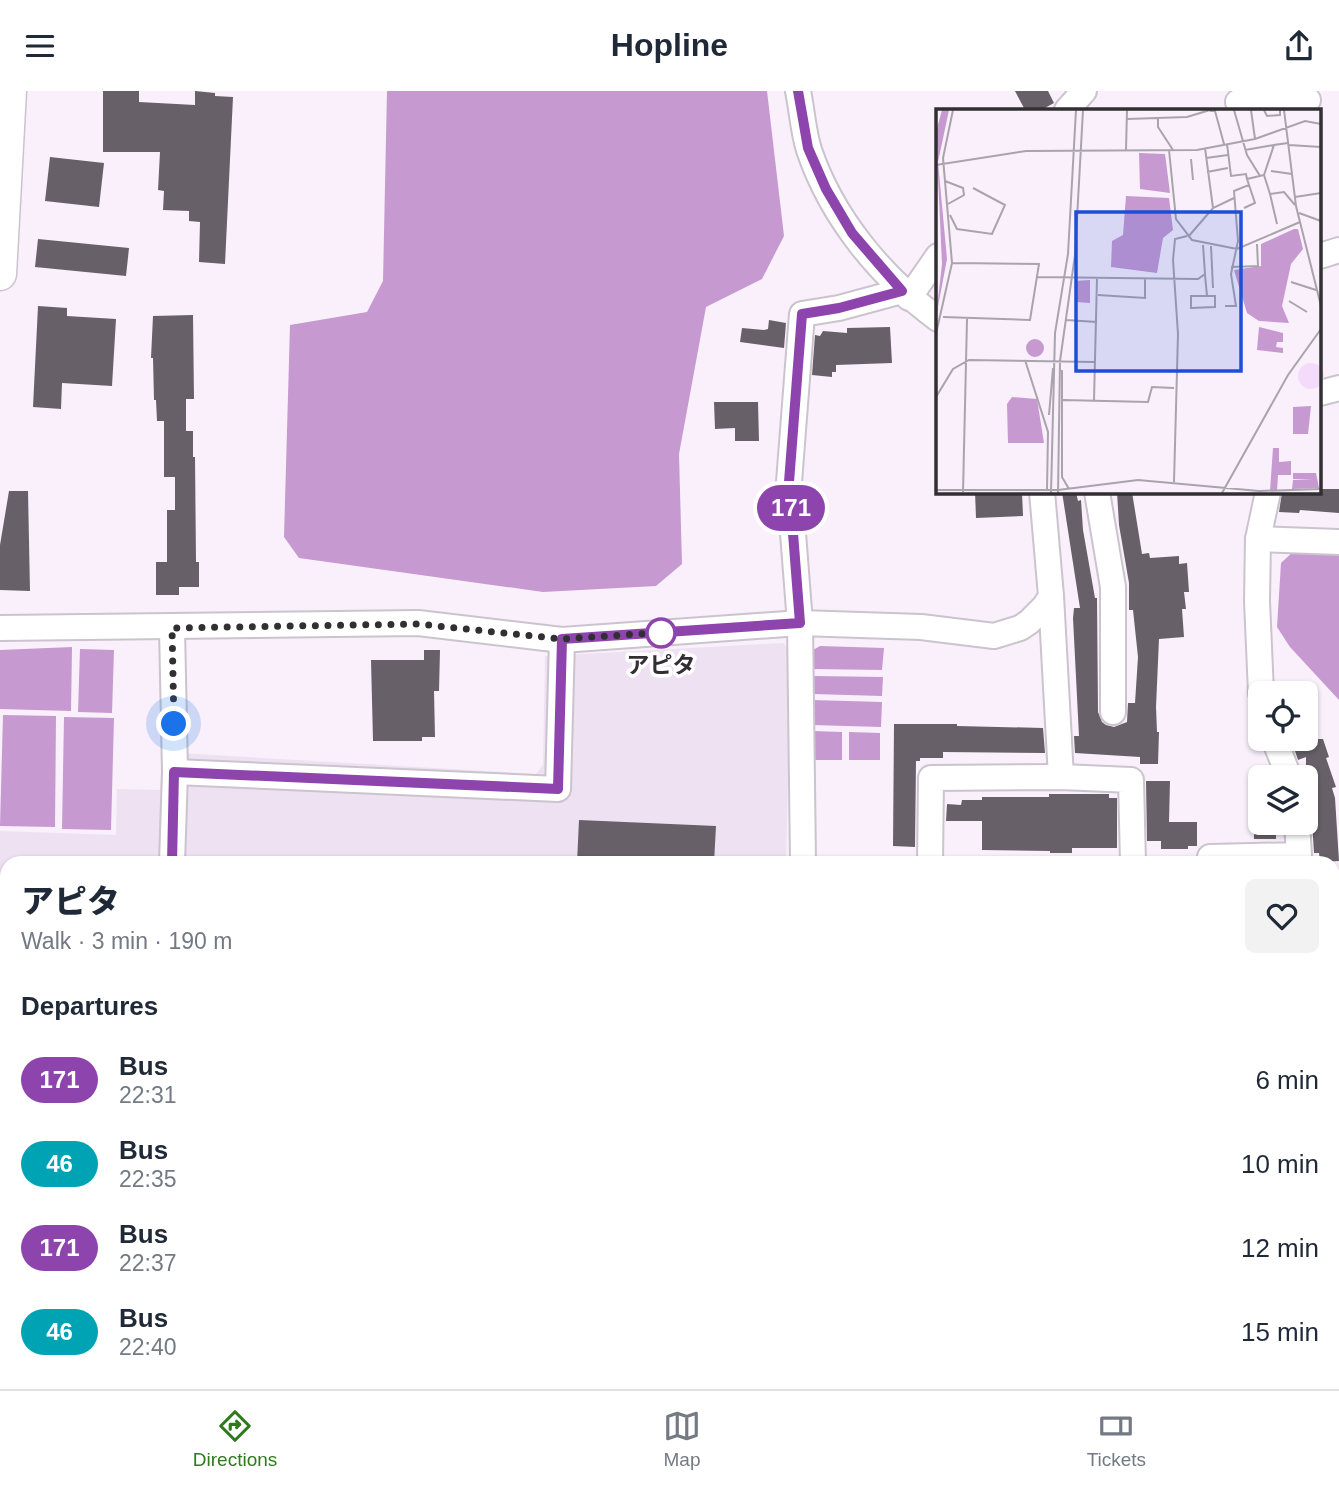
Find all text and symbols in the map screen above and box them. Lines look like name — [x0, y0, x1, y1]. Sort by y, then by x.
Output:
icon: menu — [21, 27, 59, 65]
text: Hopline — [611, 27, 728, 63]
icon: share — [1280, 27, 1318, 65]
inset map — [936, 109, 1322, 493]
line badge: 171 — [751, 485, 831, 531]
text: 171 — [771, 494, 811, 521]
marker: アピタ — [646, 618, 676, 648]
place label: アピタ — [627, 652, 696, 678]
map controls — [1248, 681, 1318, 835]
button: locate — [1248, 681, 1318, 751]
your location — [156, 706, 191, 741]
button: layers — [1248, 765, 1318, 835]
button: heart — [1245, 879, 1319, 953]
text: アピタ — [21, 883, 120, 920]
text: Walk · 3 min · 190 m — [21, 928, 232, 954]
text: Departures — [21, 991, 158, 1021]
text: Bus — [119, 1051, 168, 1081]
text: 6 min — [1255, 1065, 1319, 1095]
text: 171 — [39, 1066, 80, 1093]
text: 22:31 — [119, 1082, 177, 1108]
text: Bus — [119, 1135, 168, 1165]
text: 10 min — [1241, 1149, 1319, 1179]
text: 46 — [46, 1150, 73, 1177]
text: 22:35 — [119, 1166, 177, 1192]
text: Bus — [119, 1219, 168, 1249]
text: 12 min — [1241, 1233, 1319, 1263]
text: 171 — [39, 1234, 80, 1261]
text: 22:37 — [119, 1250, 177, 1276]
text: Bus — [119, 1303, 168, 1333]
text: 15 min — [1241, 1317, 1319, 1347]
text: 46 — [46, 1318, 73, 1345]
text: 22:40 — [119, 1334, 177, 1360]
tab: Directions — [193, 1407, 277, 1471]
tab: Map — [663, 1407, 701, 1471]
tab: Tickets — [1087, 1407, 1146, 1471]

